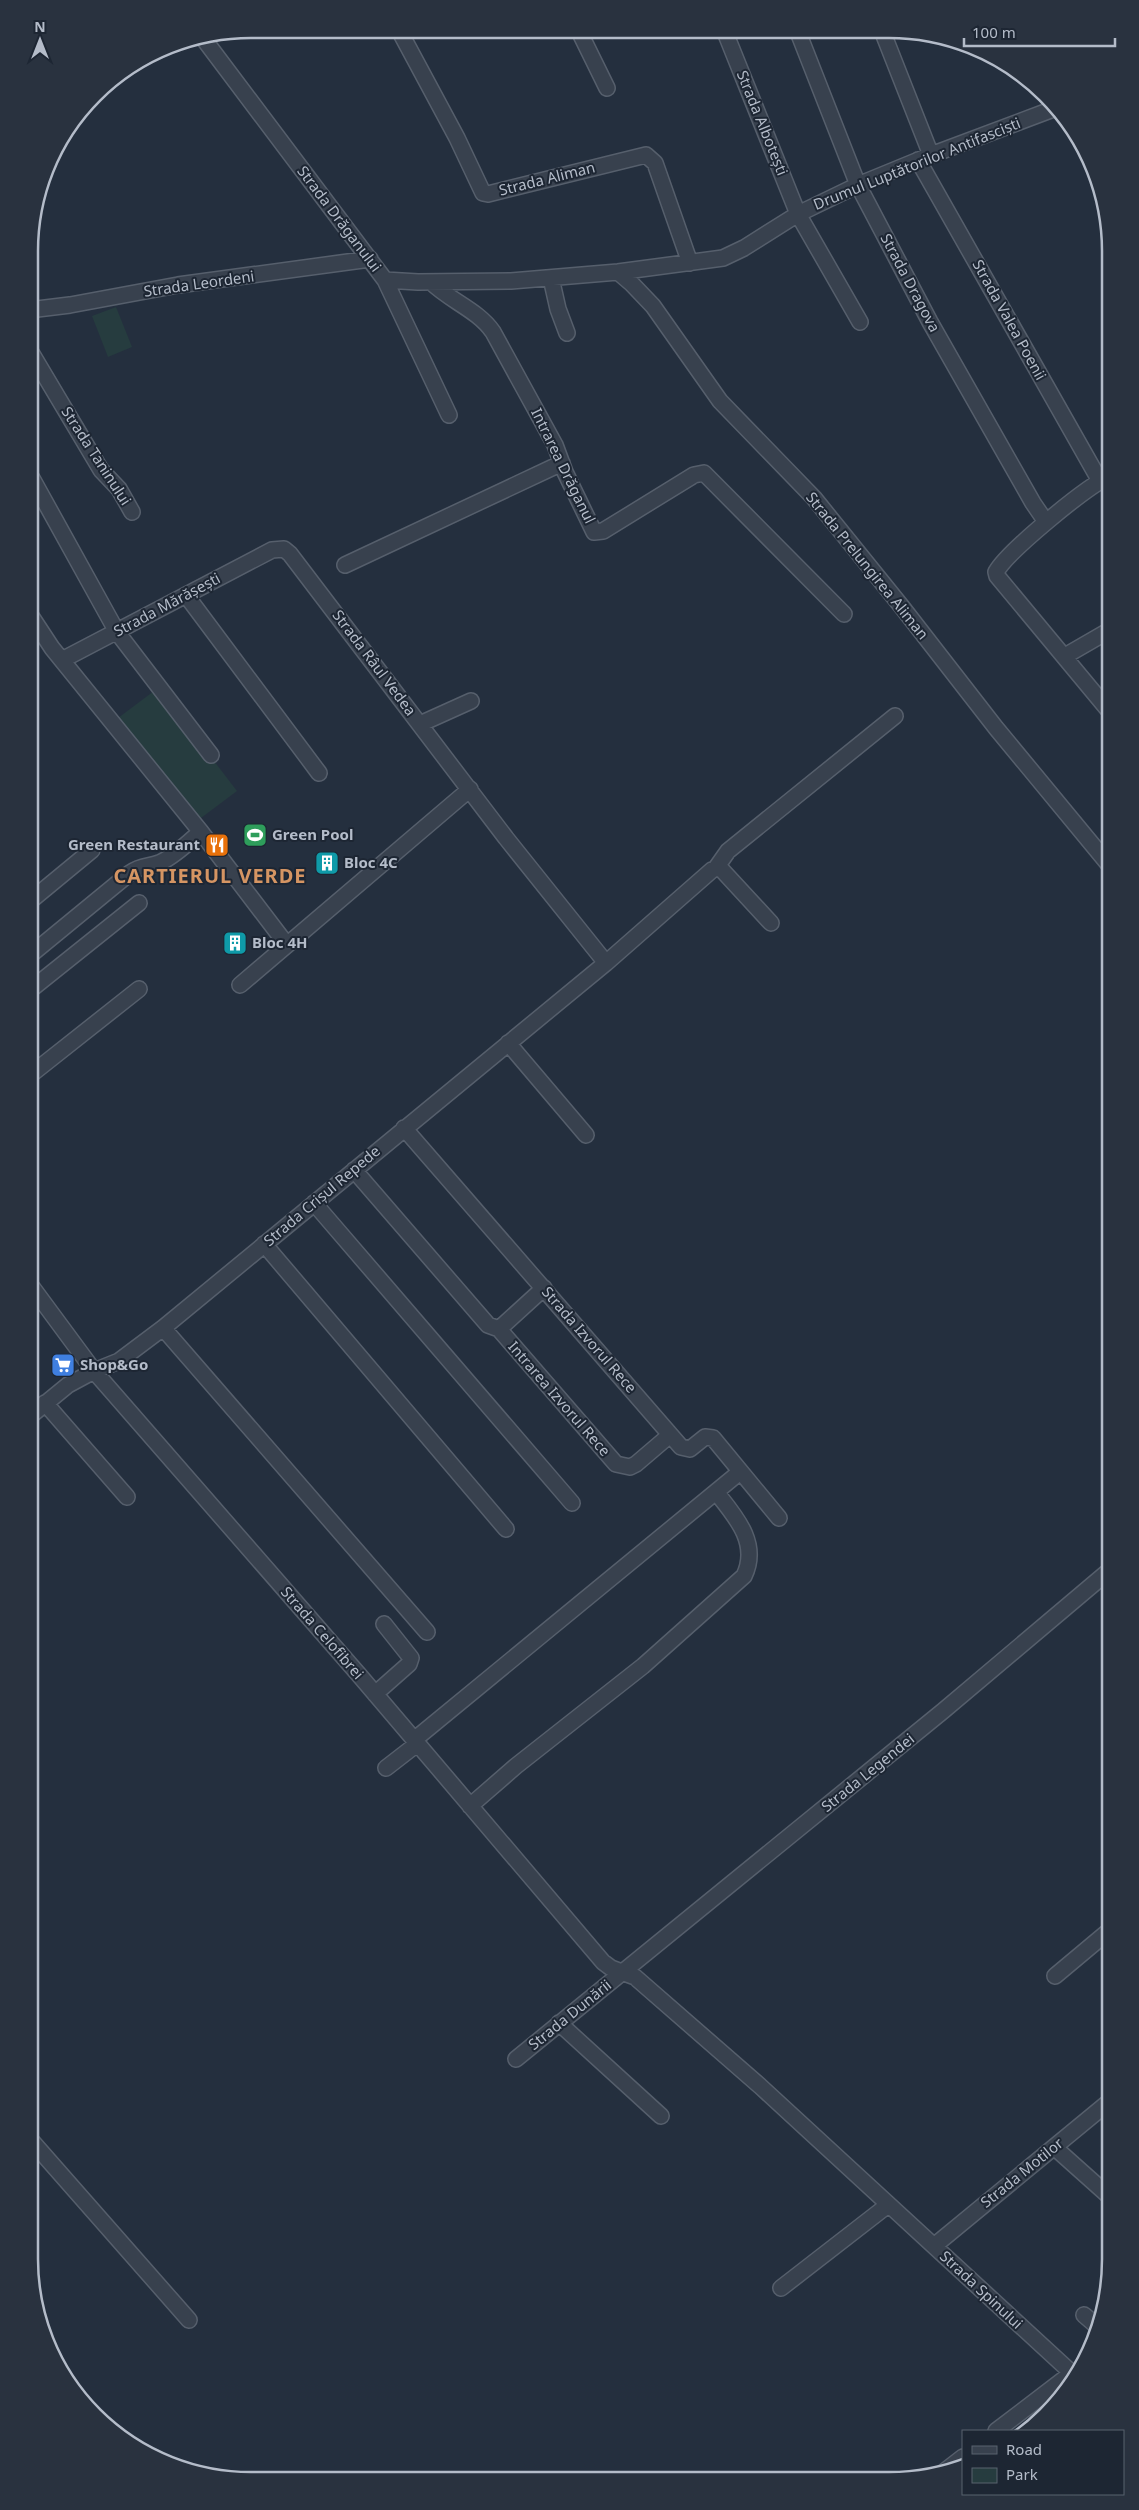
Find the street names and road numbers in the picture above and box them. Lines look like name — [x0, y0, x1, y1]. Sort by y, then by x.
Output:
street label: Strada Albotești — [733, 67, 793, 178]
street label: Drumul Luptătorilor Antifasciști — [810, 112, 1023, 214]
street label: Strada Aliman — [497, 156, 597, 200]
street label: Strada Drăganului — [293, 161, 386, 276]
street label: Strada Dragova — [877, 230, 945, 335]
street label: Strada Valea Poenii — [968, 256, 1051, 383]
street label: Strada Leordeni — [142, 265, 256, 301]
street label: Strada Taninului — [57, 402, 136, 509]
street label: Intrarea Drăganul — [527, 405, 601, 527]
street label: Strada Prelungirea Aliman — [802, 488, 933, 643]
street label: Strada Mărășești — [110, 568, 223, 641]
street label: Strada Râul Vedea — [328, 605, 421, 719]
street label: Strada Crișul Repede — [259, 1141, 384, 1250]
street label: Strada Izvorul Rece — [538, 1282, 642, 1397]
street label: Intrarea Izvorul Rece — [504, 1337, 615, 1460]
street label: Strada Celofibrei — [277, 1582, 369, 1683]
street label: Strada Legendei — [817, 1728, 918, 1816]
street label: Strada Dunării — [524, 1975, 615, 2054]
street label: Strada Motilor — [976, 2133, 1067, 2212]
street label: Strada Spinului — [936, 2246, 1027, 2333]

